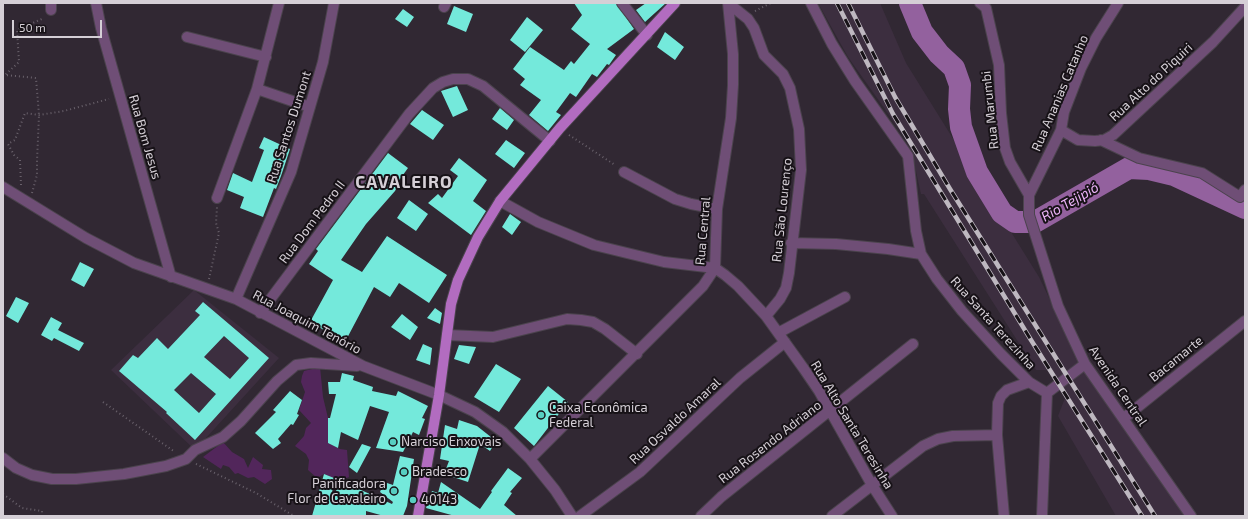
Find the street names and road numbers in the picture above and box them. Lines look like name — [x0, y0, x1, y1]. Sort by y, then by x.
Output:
street label: Rua Ananias Catanho — [1028, 33, 1092, 153]
street label: Rua Alto do Piquiri — [1106, 40, 1196, 124]
street label: Rua Santos Dumont — [264, 69, 314, 185]
street label: Rua Marumbi — [978, 70, 1002, 150]
street label: Rua Bom Jesus — [125, 93, 165, 181]
street label: Rua São Lourenço — [769, 157, 795, 263]
street label: Rua Dom Pedro II — [276, 177, 348, 267]
street label: Rua Central — [692, 196, 714, 266]
street label: Rua Santa Terezinha — [947, 273, 1039, 373]
street label: Rua Joaquim Tenório — [250, 287, 364, 357]
street label: Bacamarte — [1146, 333, 1206, 385]
street label: Avenida Central — [1086, 343, 1150, 429]
street label: Rua Alto Santa Teresinha — [808, 358, 896, 492]
street label: Rua Osvaldo Amaral — [626, 375, 724, 467]
street label: Rua Rosendo Adriano — [716, 397, 824, 487]

